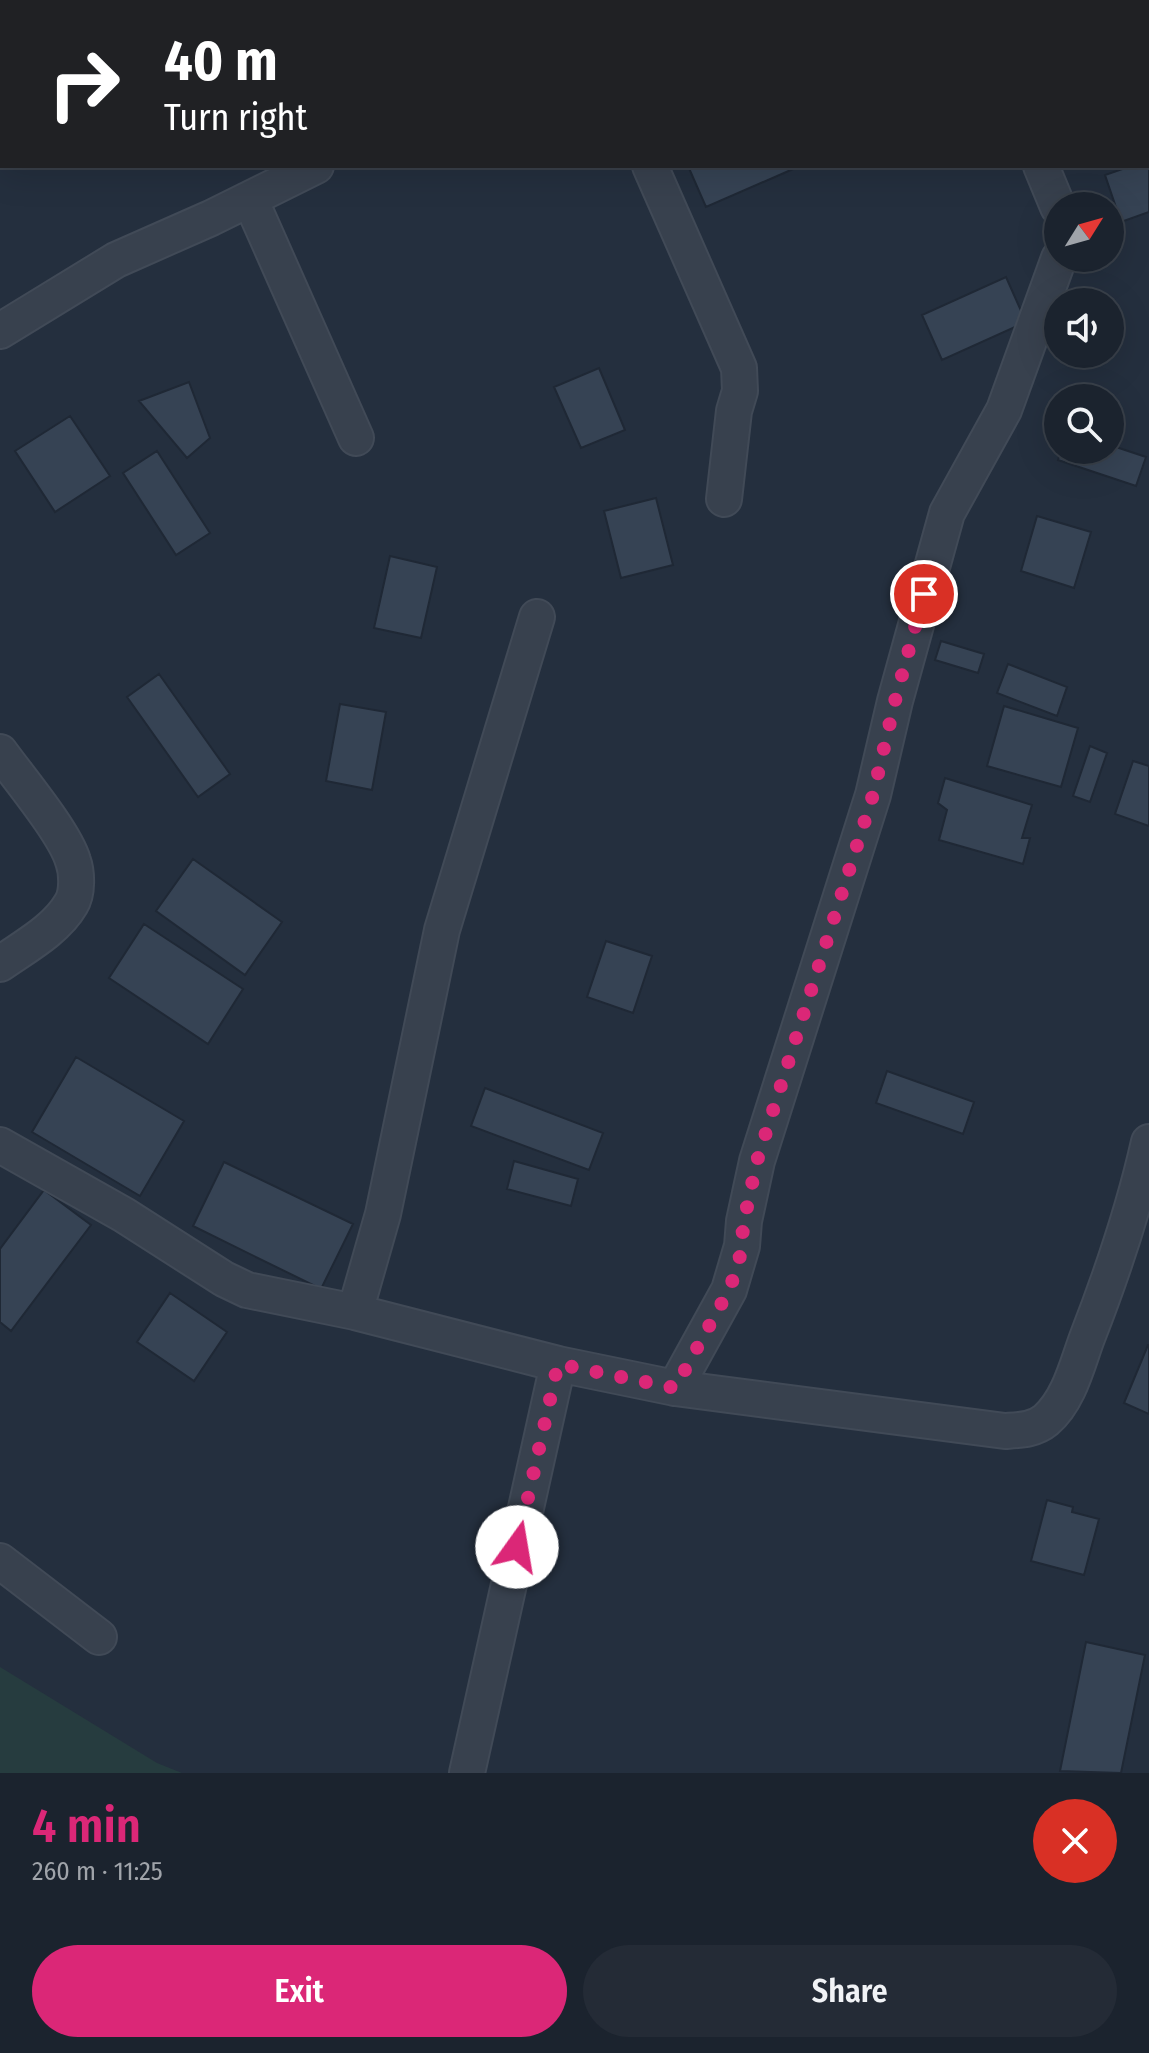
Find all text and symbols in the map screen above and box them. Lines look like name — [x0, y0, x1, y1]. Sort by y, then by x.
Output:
text: 40 m — [164, 28, 278, 95]
icon: right — [32, 32, 136, 136]
text: Turn right — [164, 96, 307, 140]
north arrow — [1044, 192, 1124, 272]
map controls — [1044, 192, 1124, 464]
button: sound — [1044, 288, 1124, 368]
button: search — [1044, 384, 1124, 464]
pin — [890, 560, 958, 628]
icon: arrive — [902, 572, 946, 616]
position arrow — [475, 1505, 559, 1589]
text: 4 min — [32, 1797, 141, 1855]
button: close — [1033, 1799, 1117, 1883]
text: 260 m · 11:25 — [32, 1856, 163, 1887]
button: Exit — [32, 1945, 567, 2037]
button: Share — [583, 1945, 1117, 2037]

